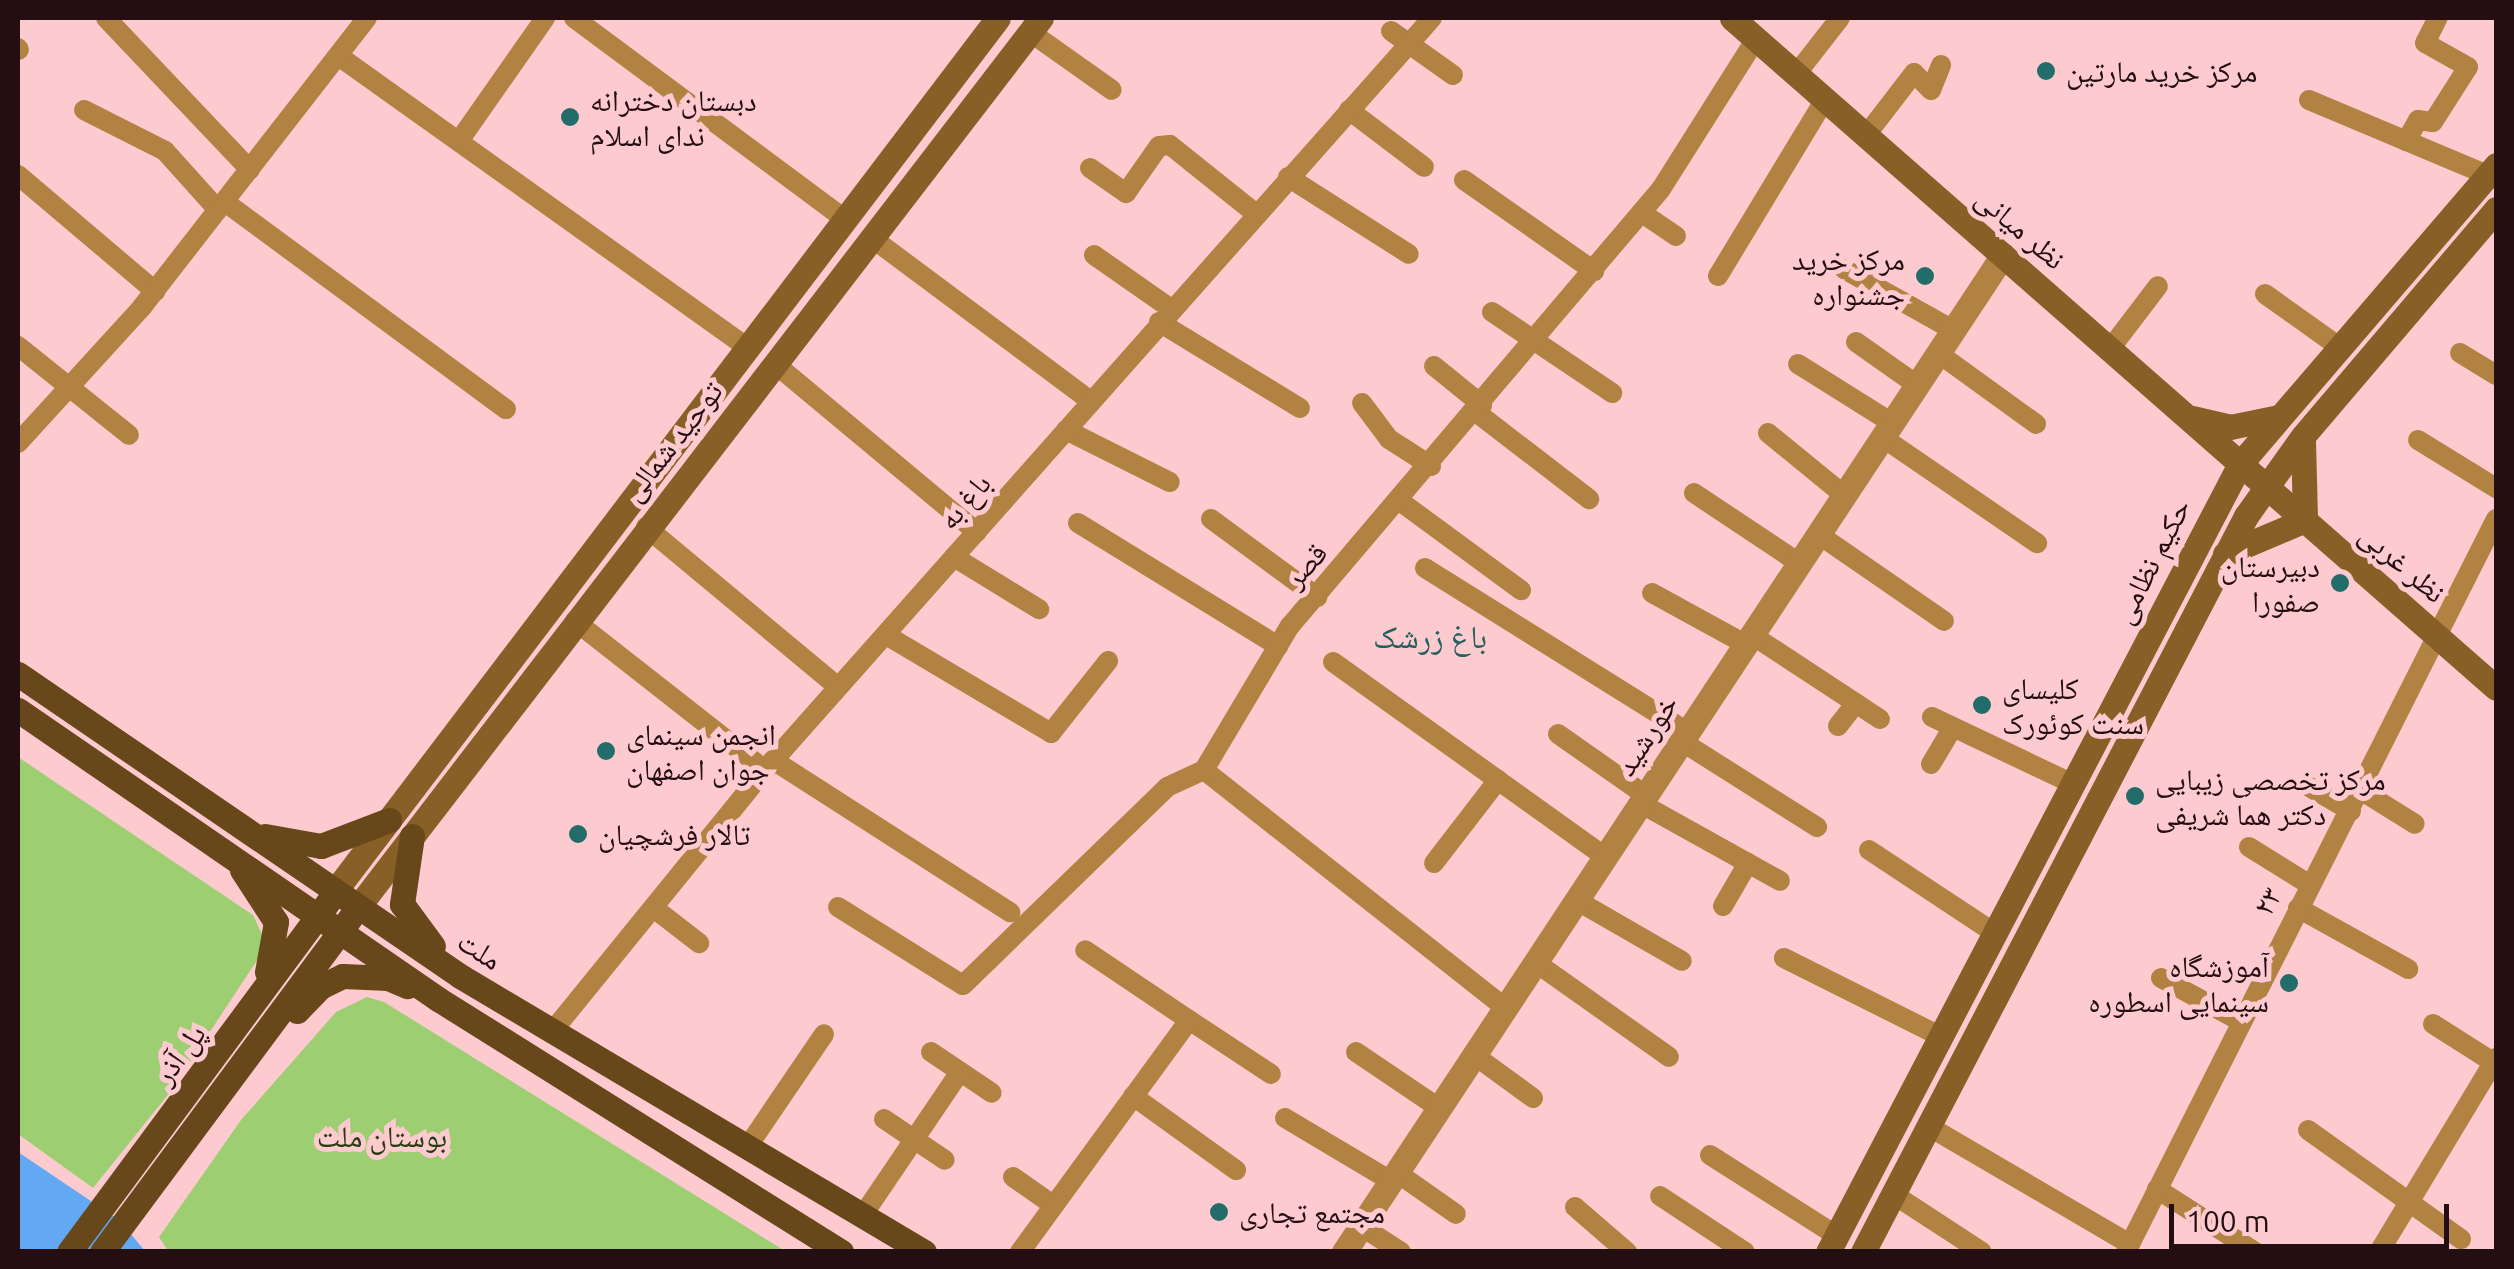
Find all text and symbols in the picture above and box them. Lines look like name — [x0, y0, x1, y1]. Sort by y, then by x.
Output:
place label: مرکز خرید مارتین — [2066, 53, 2257, 89]
marker: مرکز خرید مارتین — [2035, 60, 2057, 82]
place label: دبستان دخترانه ندای اسلام — [590, 82, 757, 152]
marker: دبستان دخترانه ندای اسلام — [559, 106, 581, 128]
street label: نظر میانی — [1969, 179, 2073, 277]
place label: مرکز خرید جشنواره — [1792, 241, 1905, 312]
marker: مرکز خرید جشنواره — [1914, 265, 1936, 287]
street label: توحید شمالی — [614, 374, 730, 508]
street label: باغ به — [930, 466, 998, 536]
street label: حکیم نظامی — [2104, 493, 2198, 629]
street label: نظر غربی — [2353, 516, 2453, 610]
street label: قصر — [1276, 535, 1334, 595]
place label: دبیرستان صفورا — [2221, 548, 2320, 618]
marker: دبیرستان صفورا — [2329, 572, 2351, 594]
district label: باغ زرشک — [1373, 617, 1487, 655]
place label: کلیسای سنت کوئورک — [2002, 670, 2144, 740]
street label: خورشید — [1607, 688, 1685, 782]
marker: کلیسای سنت کوئورک — [1971, 694, 1993, 716]
place label: انجمن سینمای جوان اصفهان — [626, 716, 776, 786]
marker: انجمن سینمای جوان اصفهان — [595, 740, 617, 762]
place label: مرکز تخصصی زیبایی دکتر هما شریفی — [2155, 761, 2386, 832]
marker: مرکز تخصصی زیبایی دکتر هما شریفی — [2124, 785, 2146, 807]
place label: تالار فرشچیان — [598, 816, 750, 852]
marker: تالار فرشچیان — [567, 823, 589, 845]
street label: ۲۳ — [2245, 880, 2289, 922]
street label: ملت — [451, 923, 509, 977]
place label: آموزشگاه سینمایی اسطوره — [2088, 948, 2269, 1018]
marker: آموزشگاه سینمایی اسطوره — [2278, 972, 2300, 994]
street label: پل آذر — [145, 1017, 213, 1091]
park label: بوستان ملت — [317, 1118, 447, 1154]
scale bar — [2174, 1184, 2454, 1246]
place label: مجتمع تجاری — [1239, 1194, 1385, 1230]
marker: مجتمع تجاری — [1208, 1201, 1230, 1223]
text: 100 m — [2186, 1204, 2270, 1238]

